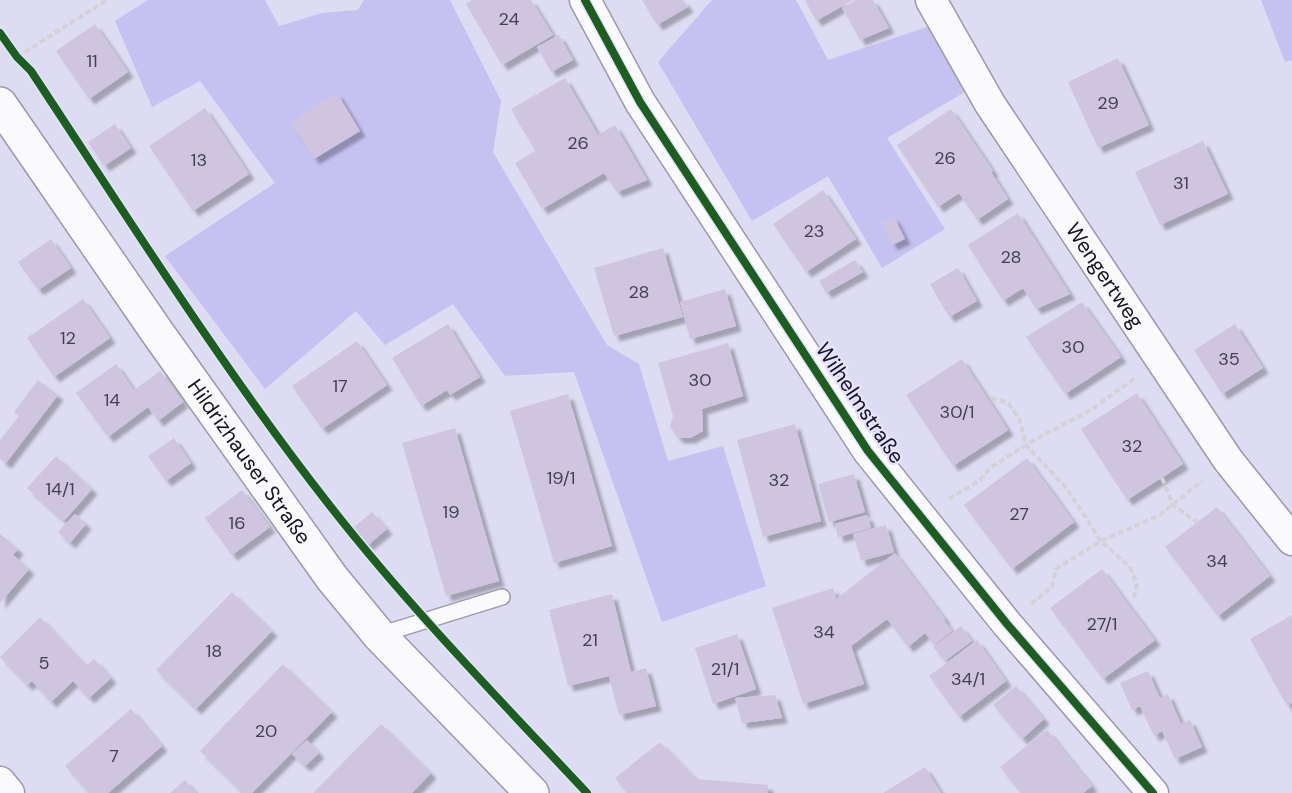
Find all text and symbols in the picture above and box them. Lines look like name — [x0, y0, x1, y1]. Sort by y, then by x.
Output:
house number: 24 — [499, 7, 520, 31]
house number: 11 — [86, 49, 98, 73]
house number: 29 — [1097, 91, 1119, 115]
house number: 26 — [567, 131, 589, 155]
house number: 26 — [934, 146, 956, 170]
house number: 13 — [191, 148, 207, 172]
house number: 31 — [1173, 171, 1189, 195]
street label: Wengertweg — [1059, 217, 1150, 334]
house number: 23 — [803, 219, 825, 243]
house number: 28 — [1000, 245, 1022, 269]
house number: 28 — [628, 280, 650, 304]
house number: 12 — [60, 326, 76, 350]
house number: 30 — [1062, 335, 1084, 359]
street label: Wilhelmstraße — [809, 337, 911, 469]
house number: 35 — [1218, 347, 1240, 371]
house number: 30 — [689, 368, 711, 392]
street label: Hildrizhauser Straße — [181, 374, 318, 550]
house number: 17 — [332, 374, 348, 398]
house number: 14 — [104, 388, 120, 412]
house number: 30/1 — [940, 400, 974, 424]
house number: 32 — [1121, 434, 1143, 458]
house number: 19/1 — [547, 466, 575, 490]
house number: 32 — [768, 468, 790, 492]
house number: 14/1 — [45, 477, 75, 501]
house number: 19 — [443, 500, 459, 524]
house number: 27 — [1009, 502, 1029, 526]
house number: 16 — [229, 511, 245, 535]
house number: 34 — [1206, 549, 1228, 573]
house number: 27/1 — [1087, 612, 1117, 636]
house number: 34 — [813, 620, 835, 644]
house number: 21 — [582, 628, 598, 652]
house number: 18 — [206, 639, 222, 663]
house number: 5 — [39, 651, 49, 675]
house number: 21/1 — [711, 657, 739, 681]
house number: 34/1 — [951, 667, 985, 691]
house number: 20 — [255, 719, 277, 743]
house number: 7 — [109, 744, 119, 768]

